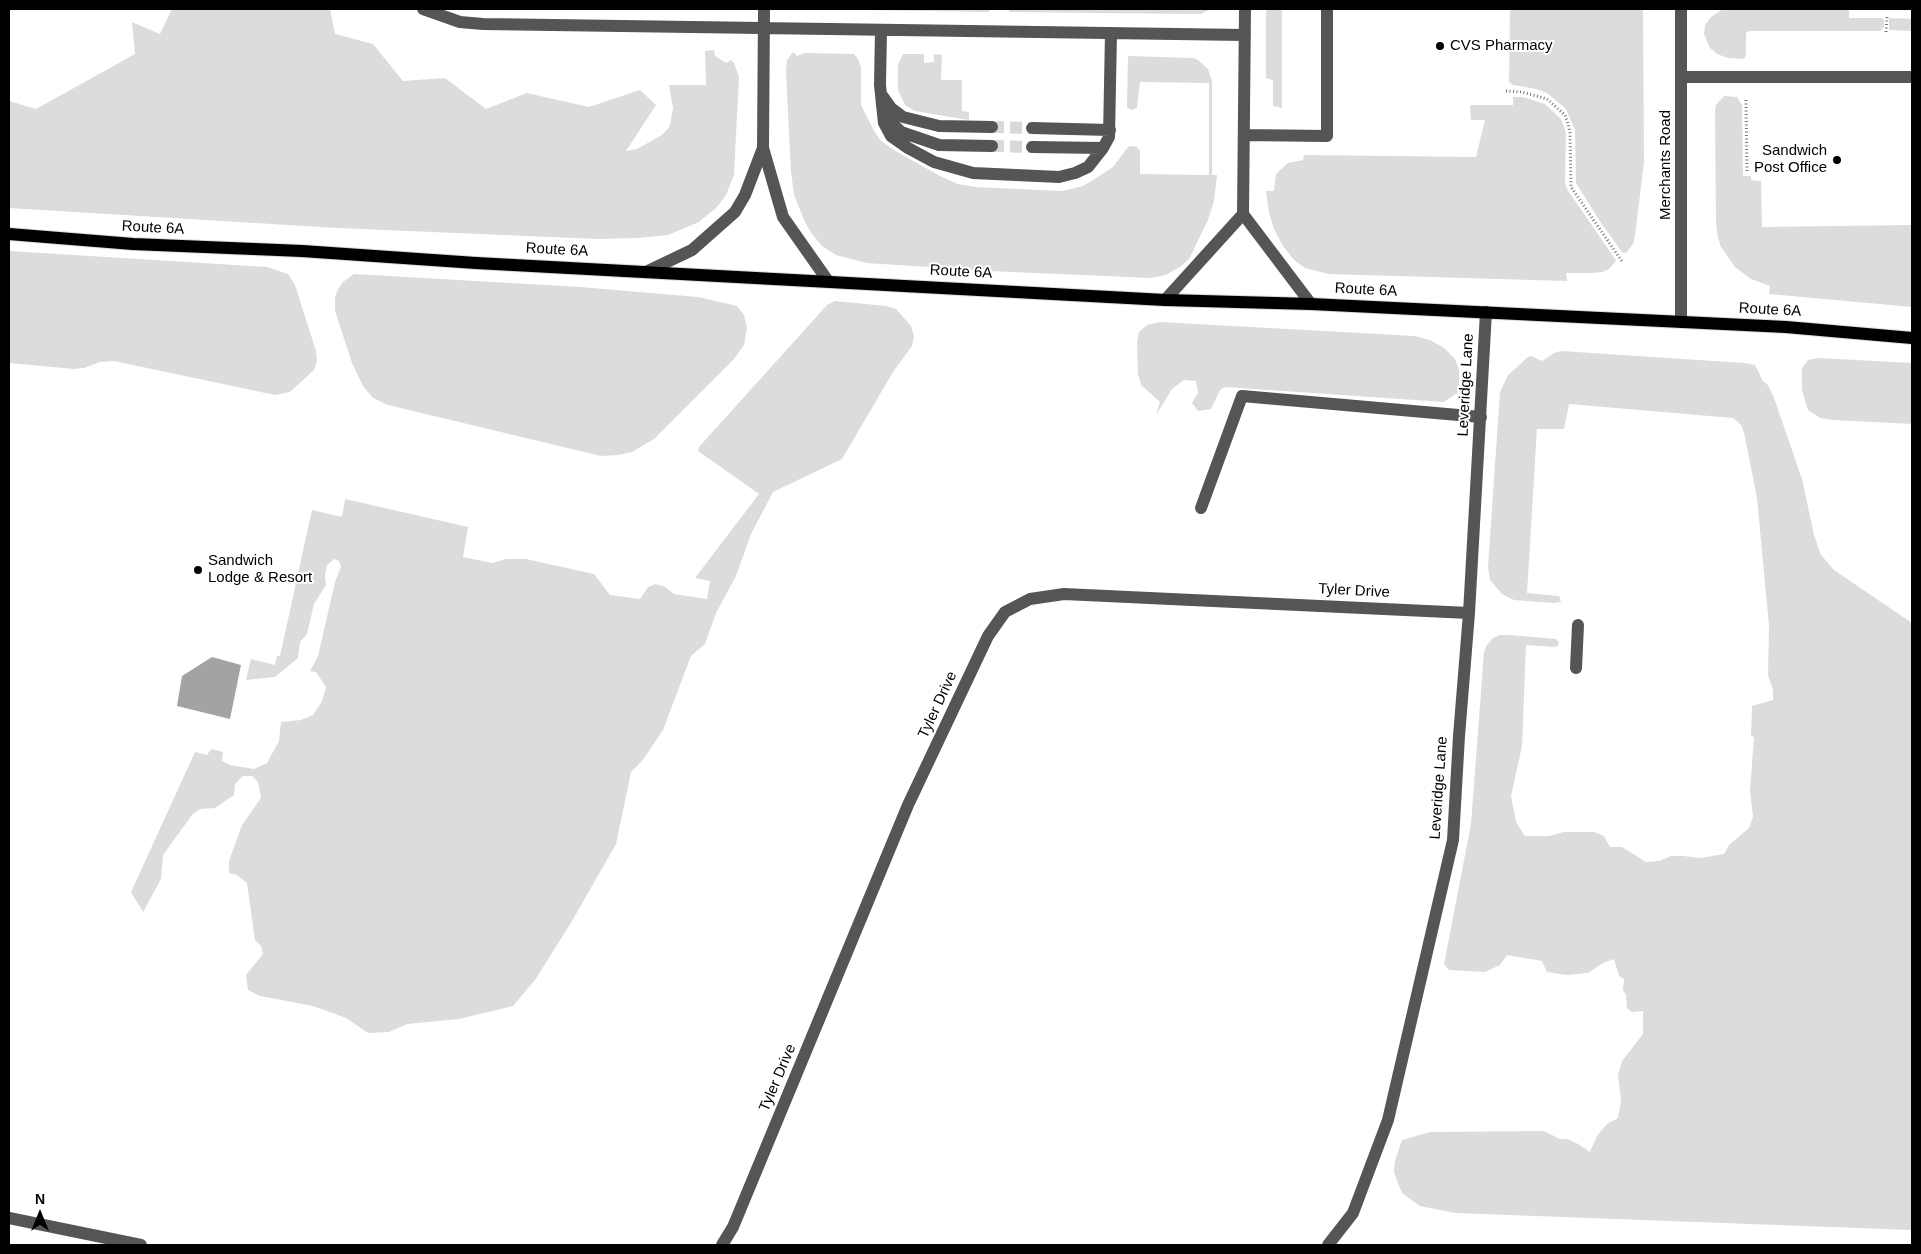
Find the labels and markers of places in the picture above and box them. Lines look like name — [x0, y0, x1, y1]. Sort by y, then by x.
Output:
place label: CVS Pharmacy — [1450, 37, 1553, 55]
marker: CVS Pharmacy — [1434, 40, 1446, 52]
place label: Sandwich Post Office — [1754, 142, 1827, 177]
marker: Sandwich Post Office — [1831, 154, 1843, 166]
place label: Sandwich Lodge & Resort — [208, 552, 312, 587]
marker: Sandwich Lodge & Resort — [192, 564, 204, 576]

